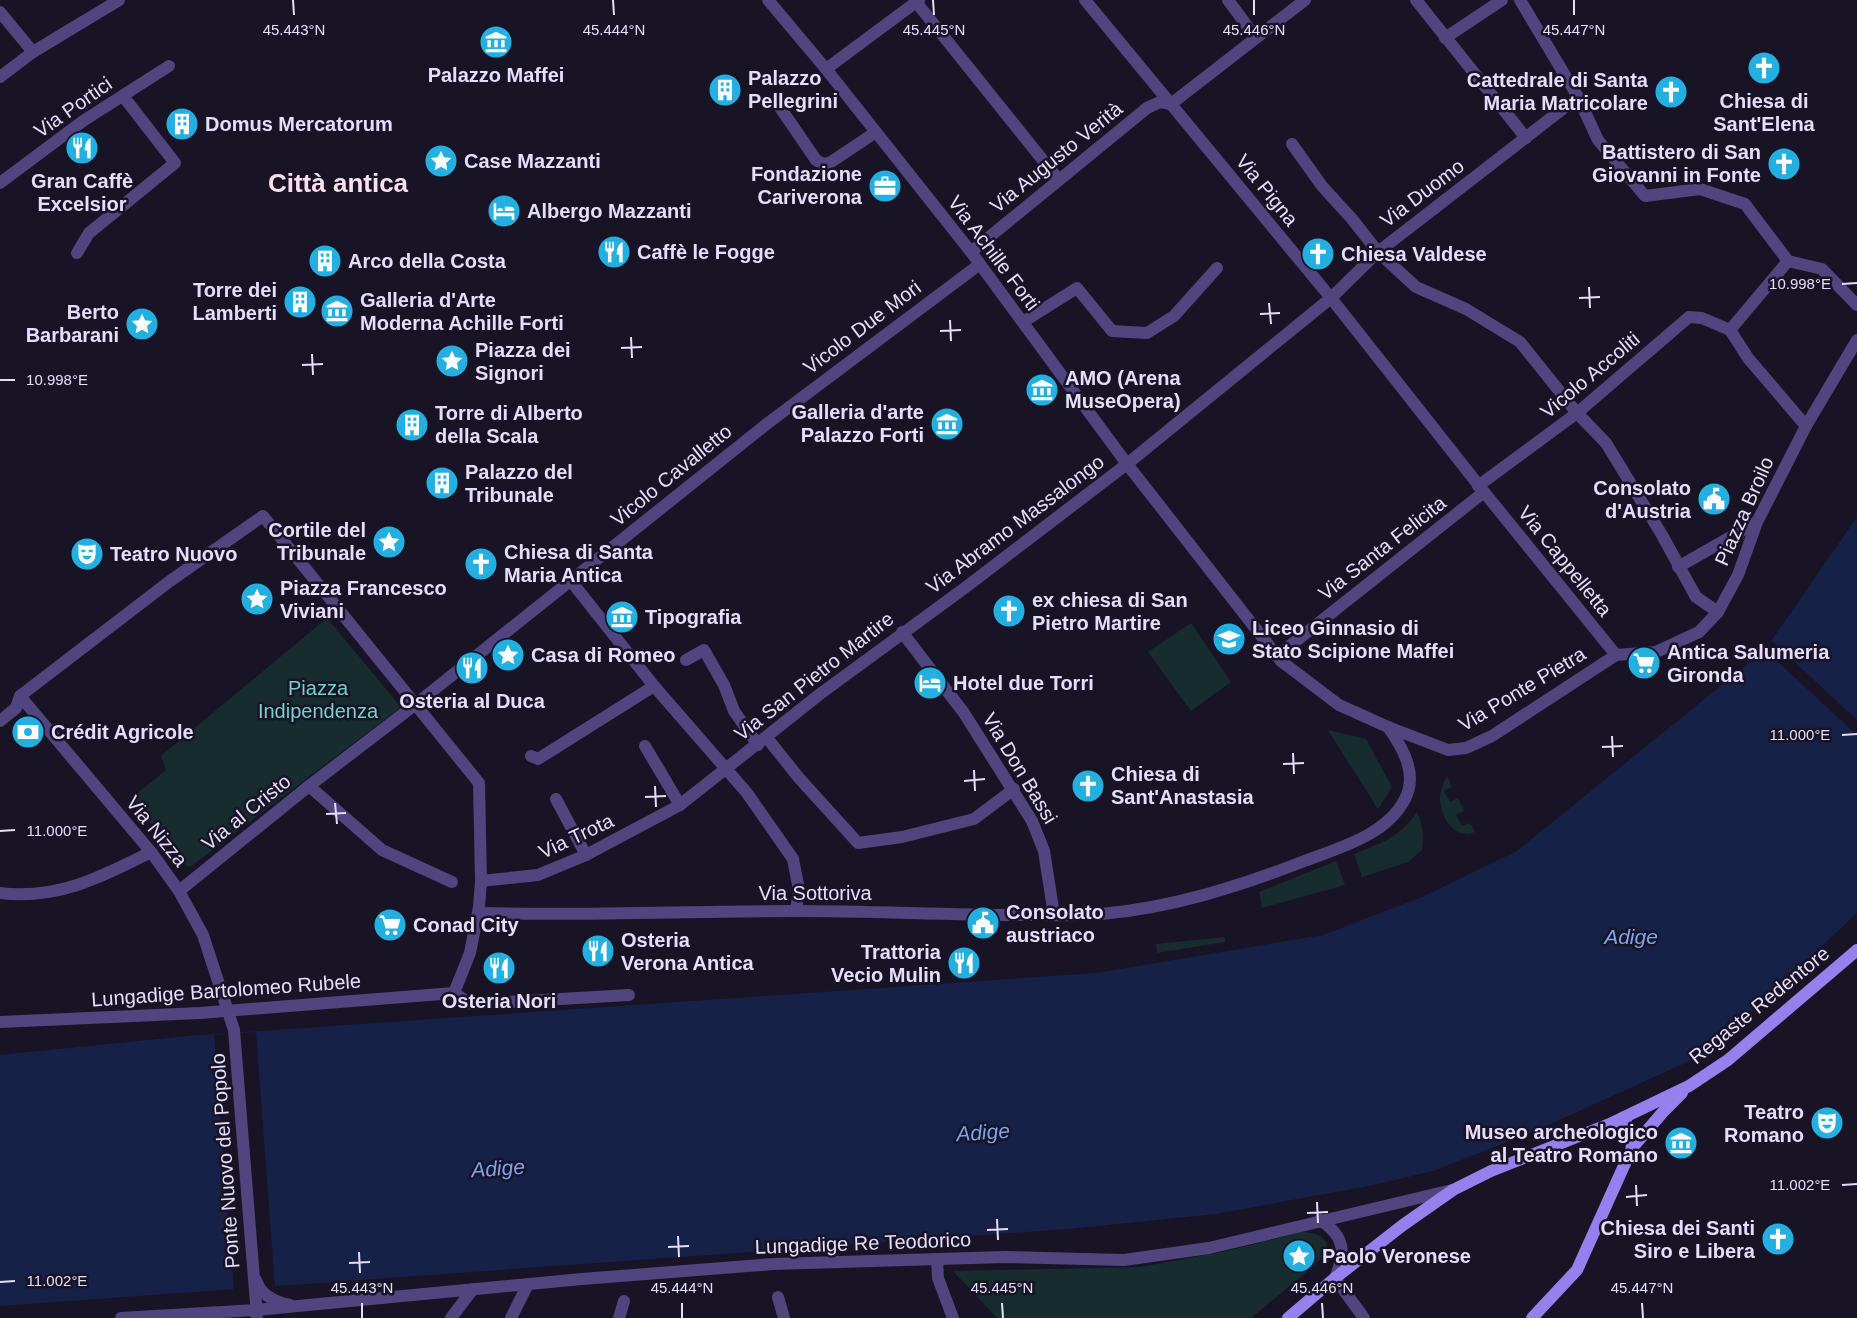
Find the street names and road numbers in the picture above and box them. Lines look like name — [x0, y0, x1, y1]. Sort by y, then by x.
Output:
street label: Via Portici — [30, 72, 116, 142]
street label: Via Augusto Verità — [986, 97, 1127, 217]
street label: Via Pigna — [1232, 150, 1303, 231]
street label: Via Duomo — [1376, 155, 1468, 231]
street label: Via Achille Forti — [944, 191, 1044, 315]
street label: Vicolo Due Mori — [799, 276, 925, 378]
street label: Vicolo Accoliti — [1536, 327, 1644, 423]
street label: Vicolo Cavalletto — [606, 420, 736, 530]
street label: Via Abramo Massalongo — [922, 450, 1108, 598]
street label: Piazza Broilo — [1710, 453, 1778, 569]
street label: Via Santa Felicita — [1314, 491, 1451, 604]
street label: Via Cappelletta — [1514, 502, 1617, 621]
street label: Via San Pietro Martire — [730, 607, 898, 745]
street label: Via Ponte Pietra — [1455, 642, 1590, 736]
street label: Via Don Bassi — [978, 709, 1062, 827]
street label: Via al Cristo — [197, 770, 295, 854]
street label: Via Nizza — [122, 791, 193, 871]
street label: Via Trota — [535, 809, 618, 863]
street label: Via Sottoriva — [758, 882, 872, 904]
street label: Regaste Redentore — [1685, 942, 1833, 1068]
street label: Lungadige Bartolomeo Rubele — [90, 970, 362, 1010]
street label: Ponte Nuovo del Popolo — [207, 1053, 243, 1269]
street label: Lungadige Re Teodorico — [754, 1228, 972, 1258]

